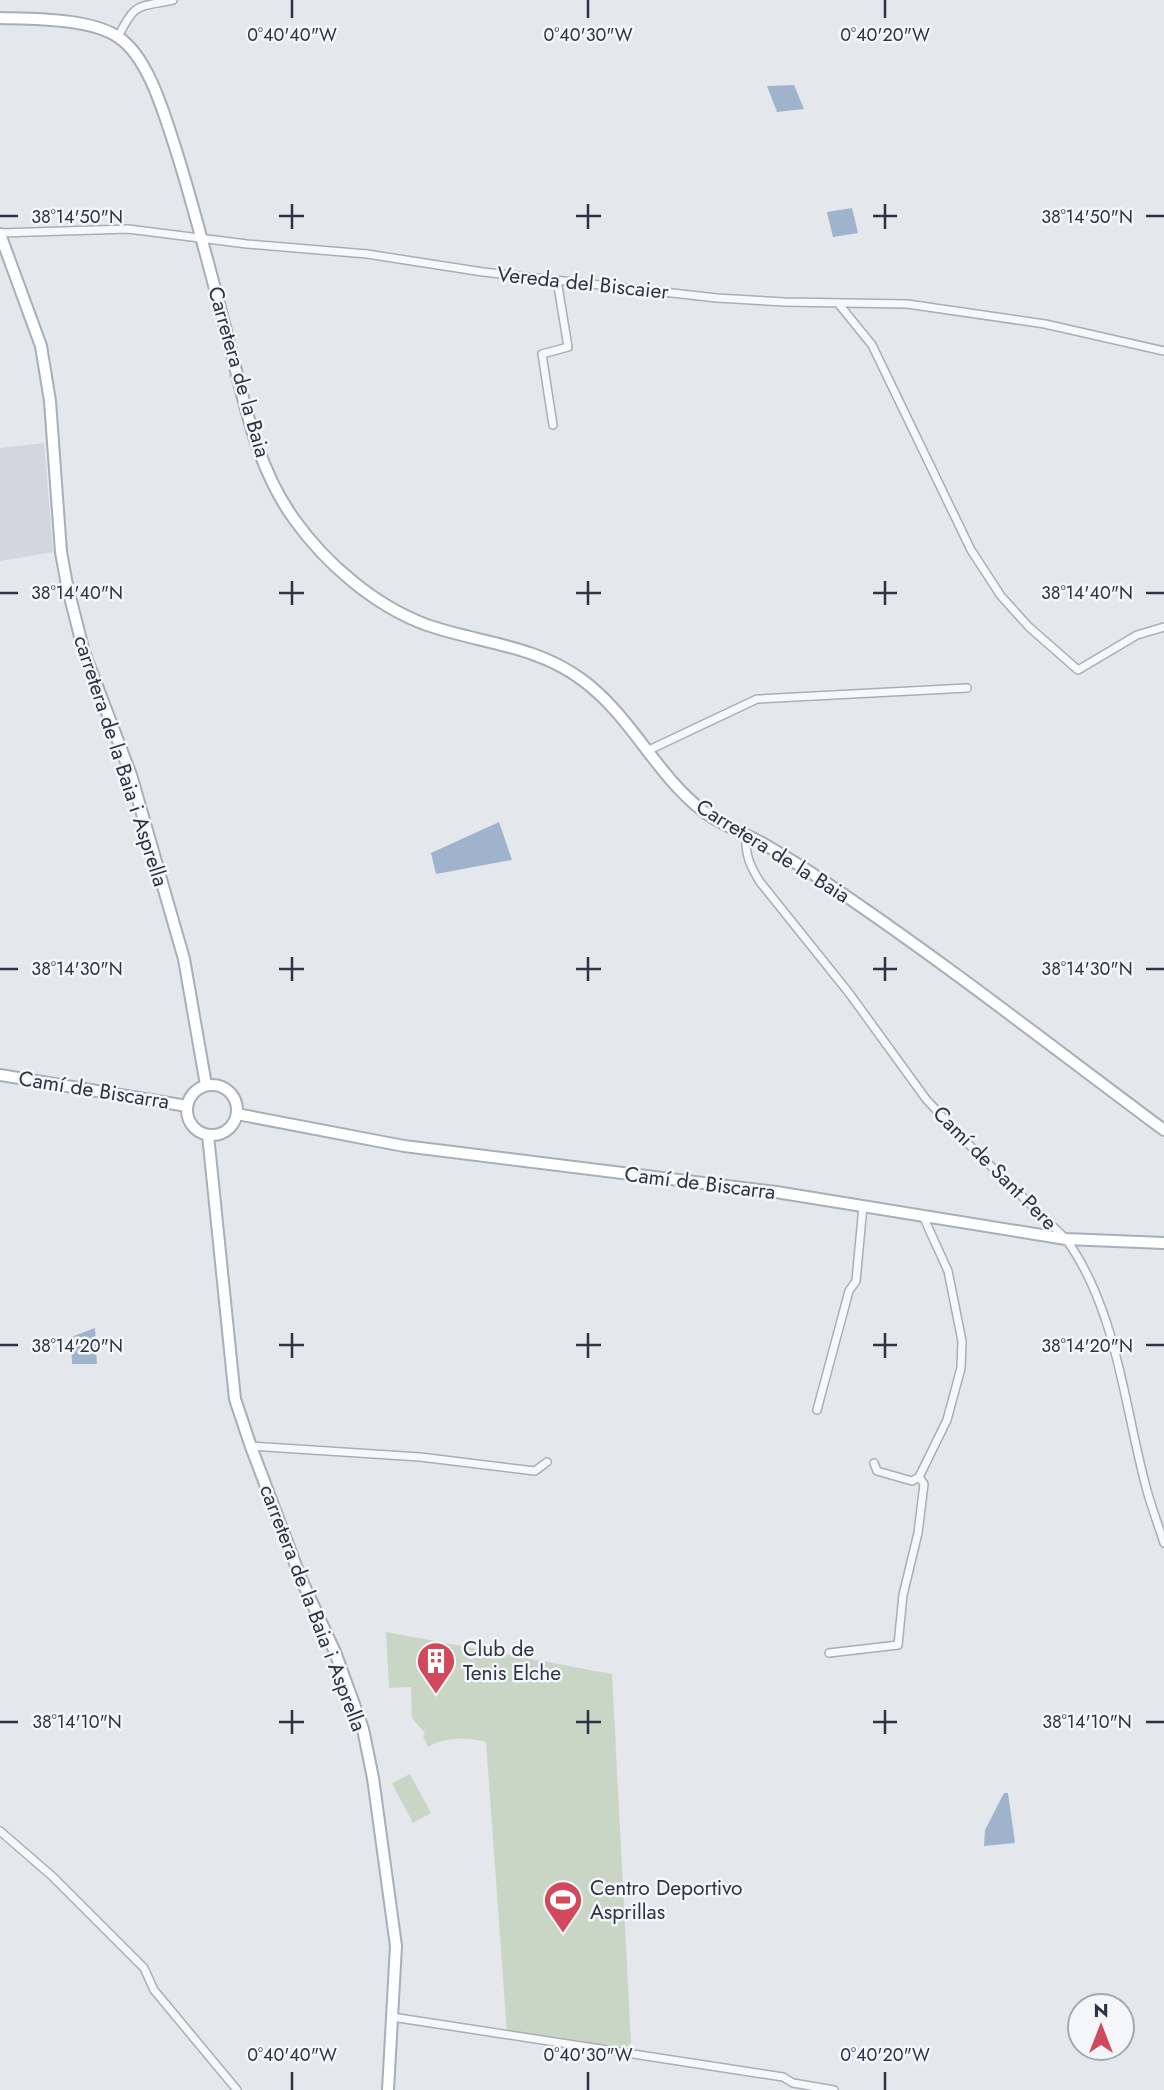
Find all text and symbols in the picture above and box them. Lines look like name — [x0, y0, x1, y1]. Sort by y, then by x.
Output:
text: 0°40'40"W — [247, 22, 337, 48]
text: 0°40'30"W — [543, 22, 633, 48]
text: 0°40'20"W — [840, 22, 930, 48]
text: 38°14'50"N — [31, 204, 123, 230]
text: 38°14'50"N — [1041, 204, 1133, 230]
street label: Vereda del Biscaier — [496, 259, 671, 307]
street label: Carretera de la Baia — [200, 283, 278, 461]
text: 38°14'40"N — [31, 580, 123, 606]
text: 38°14'40"N — [1041, 580, 1133, 606]
street label: carretera de la Baia i Asprella — [66, 632, 176, 890]
street label: Carretera de la Baia — [690, 792, 856, 910]
text: 38°14'30"N — [31, 956, 123, 982]
text: 38°14'30"N — [1041, 956, 1133, 982]
street label: Camí de Biscarra — [17, 1063, 171, 1117]
street label: Camí de Sant Pere — [926, 1099, 1064, 1237]
street label: Camí de Biscarra — [623, 1159, 777, 1207]
text: 38°14'20"N — [31, 1333, 123, 1359]
text: 38°14'20"N — [1041, 1333, 1133, 1359]
street label: carretera de la Baia i Asprella — [252, 1480, 374, 1736]
place label: Club de Tenis Elche — [463, 1634, 561, 1688]
building icon: Club de Tenis Elche — [415, 1640, 457, 1695]
text: 38°14'10"N — [32, 1709, 122, 1735]
text: 38°14'10"N — [1042, 1709, 1132, 1735]
place label: Centro Deportivo Asprillas — [590, 1873, 743, 1927]
sports icon: Centro Deportivo Asprillas — [542, 1879, 584, 1934]
north arrow — [1066, 1992, 1136, 2062]
text: N — [1093, 1997, 1109, 2024]
text: 0°40'40"W — [247, 2042, 337, 2068]
text: 0°40'30"W — [543, 2042, 633, 2068]
text: 0°40'20"W — [840, 2042, 930, 2068]

